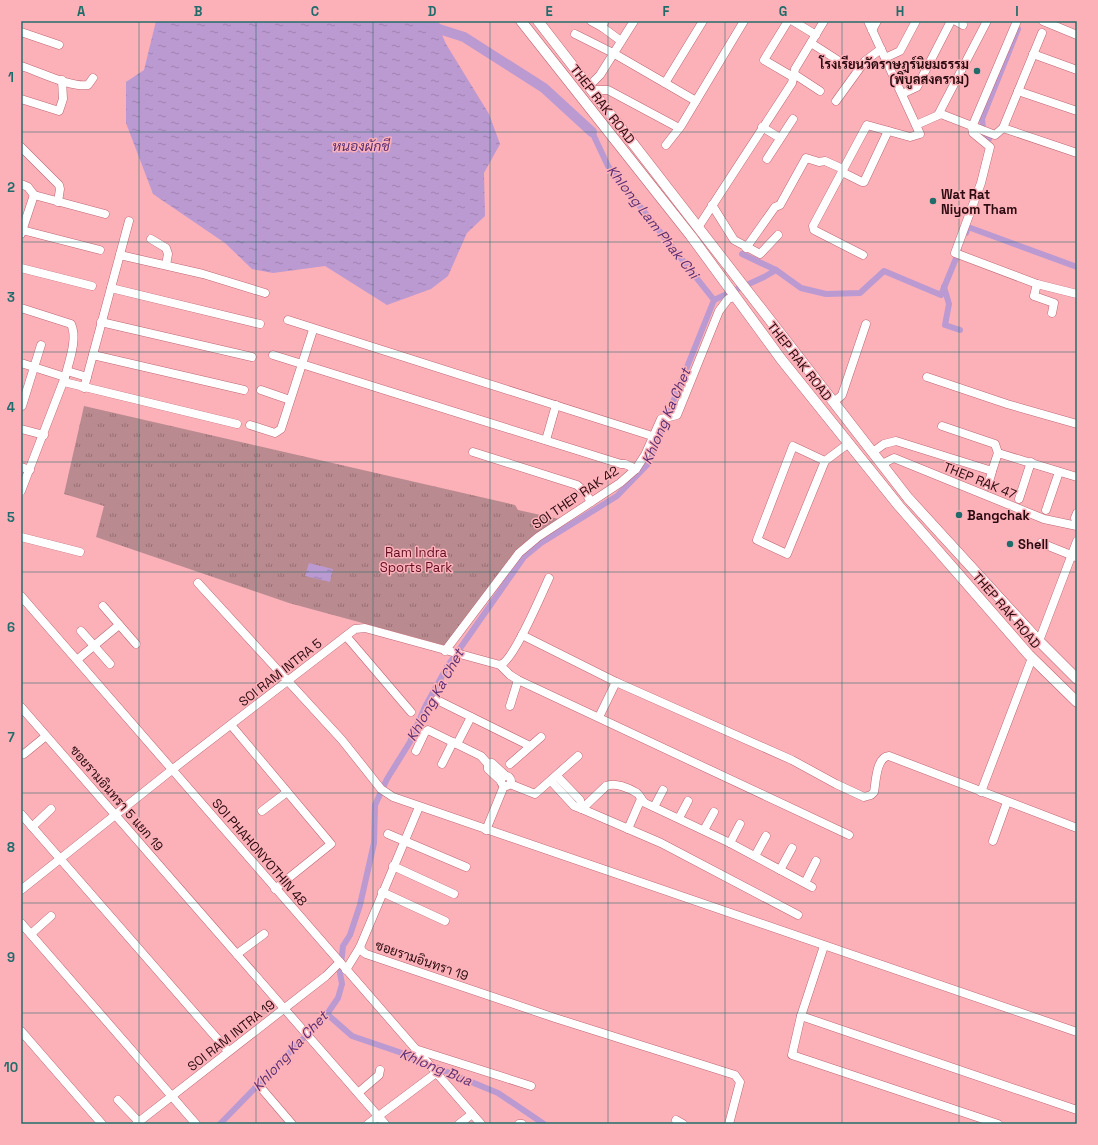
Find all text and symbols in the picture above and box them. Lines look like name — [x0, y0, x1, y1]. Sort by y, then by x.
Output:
text: A — [77, 3, 86, 20]
text: B — [194, 3, 203, 20]
text: C — [311, 3, 319, 20]
text: D — [428, 3, 437, 20]
text: E — [545, 3, 553, 20]
text: F — [663, 3, 670, 20]
text: G — [779, 3, 787, 20]
text: H — [896, 3, 904, 20]
text: I — [1015, 3, 1019, 20]
place label: โรงเรียนวัดราษฎร์นิยมธรรม (พิบูลสงคราม) — [818, 55, 969, 90]
street label: THEP RAK ROAD — [566, 61, 639, 147]
marker: โรงเรียนวัดราษฎร์นิยมธรรม (พิบูลสงคราม) — [972, 66, 982, 76]
text: 1 — [8, 69, 14, 86]
water label: หนองผักชี — [332, 137, 391, 155]
water label: Khlong Lam Phak Chi — [603, 162, 704, 283]
text: 2 — [7, 179, 15, 196]
place label: Wat Rat Niyom Tham — [941, 186, 1017, 218]
marker: Wat Rat Niyom Tham — [928, 196, 938, 206]
text: 3 — [7, 289, 15, 306]
street label: THEP RAK ROAD — [763, 318, 836, 404]
water label: Khlong Ka Chet — [638, 364, 695, 467]
text: 4 — [7, 399, 15, 416]
street label: THEP RAK 47 — [941, 458, 1019, 503]
street label: SOI THEP RAK 42 — [529, 462, 622, 533]
place label: Bangchak — [967, 507, 1031, 524]
text: 5 — [7, 509, 15, 526]
marker: Bangchak — [954, 510, 964, 520]
place label: Shell — [1018, 536, 1048, 553]
marker: Shell — [1005, 539, 1015, 549]
park label: Ram Indra Sports Park — [380, 544, 452, 576]
street label: THEP RAK ROAD — [969, 569, 1044, 652]
text: 6 — [7, 619, 15, 636]
street label: SOI RAM INTRA 5 — [235, 634, 325, 710]
water label: Khlong Ka Chet — [402, 644, 468, 744]
text: 7 — [7, 729, 15, 746]
street label: ซอยรามอินทรา 5 แยก 19 — [66, 742, 167, 855]
street label: SOI PHAHONYOTHIN 48 — [208, 795, 311, 910]
text: 8 — [7, 839, 15, 856]
street label: ซอยรามอินทรา 19 — [373, 937, 471, 984]
text: 9 — [7, 949, 15, 966]
street label: SOI RAM INTRA 19 — [184, 996, 279, 1075]
water label: Khlong Ka Chet — [248, 1006, 333, 1095]
water label: Khlong Bua — [397, 1044, 476, 1090]
text: 10 — [4, 1059, 18, 1076]

